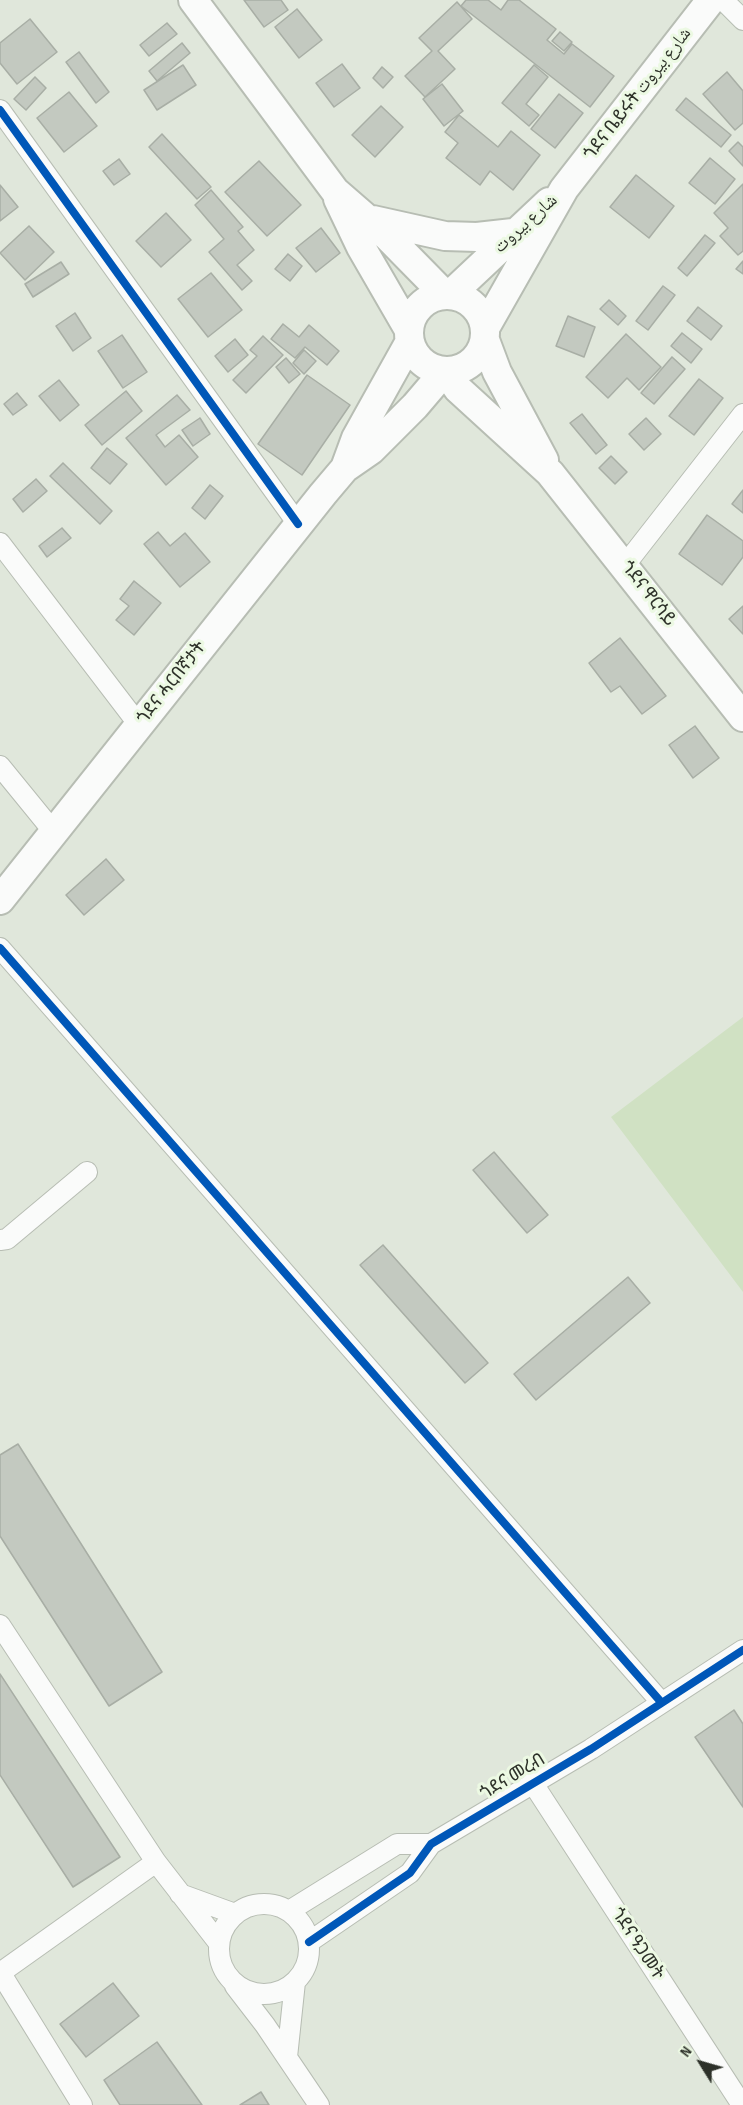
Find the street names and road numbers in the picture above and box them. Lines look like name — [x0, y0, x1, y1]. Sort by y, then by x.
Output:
street label: ጎደና ቤይሩት شارع بيروت — [580, 24, 696, 164]
street label: شارع بيروت — [490, 190, 562, 258]
street label: ጎደና ዋርሳይ — [616, 557, 680, 631]
street label: ጎደና ሓርበኛታት — [133, 637, 211, 729]
street label: ጎደና መረብ — [477, 1749, 549, 1805]
street label: ጎደና ዓጋመት — [606, 1904, 668, 1984]

